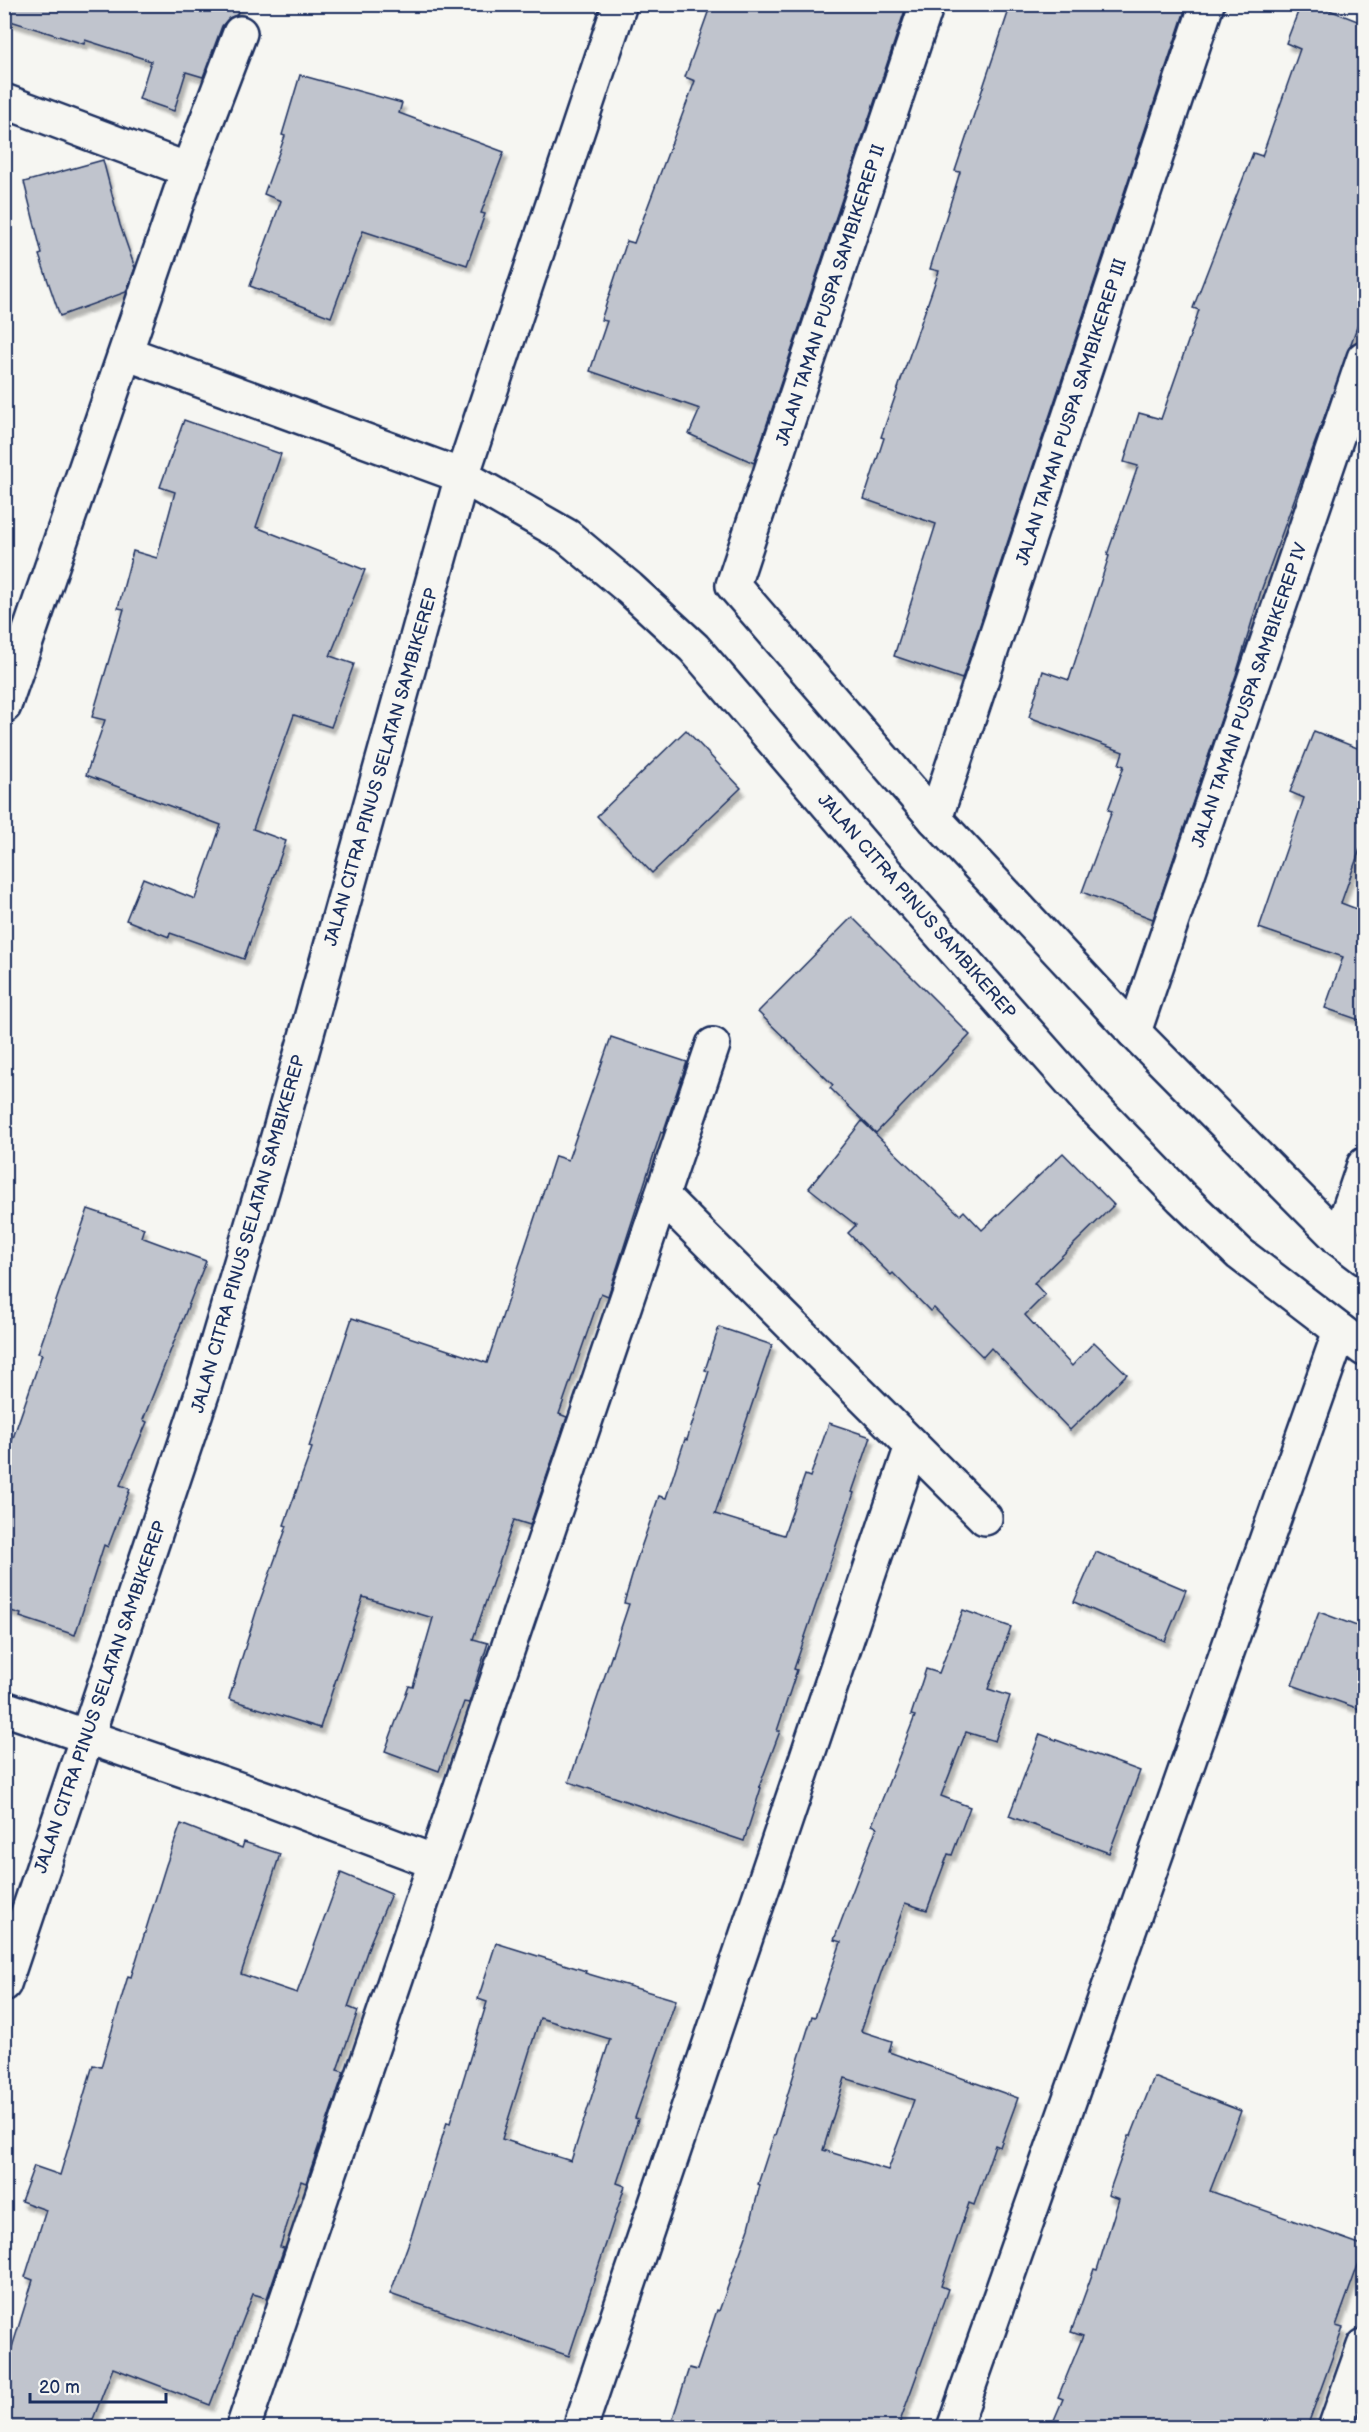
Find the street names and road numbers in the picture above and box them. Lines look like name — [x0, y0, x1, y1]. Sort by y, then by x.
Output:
street label: JALAN TAMAN PUSPA SAMBIKEREP II — [772, 142, 889, 448]
street label: JALAN TAMAN PUSPA SAMBIKEREP III — [1012, 256, 1131, 568]
street label: JALAN TAMAN PUSPA SAMBIKEREP IV — [1187, 540, 1312, 850]
street label: JALAN CITRA PINUS SELATAN SAMBIKEREP — [320, 585, 443, 948]
street label: JALAN CITRA PINUS SAMBIKEREP — [813, 790, 1020, 1024]
street label: JALAN CITRA PINUS SELATAN SAMBIKEREP — [187, 1052, 310, 1415]
street label: JALAN CITRA PINUS SELATAN SAMBIKEREP — [30, 1518, 171, 1876]

